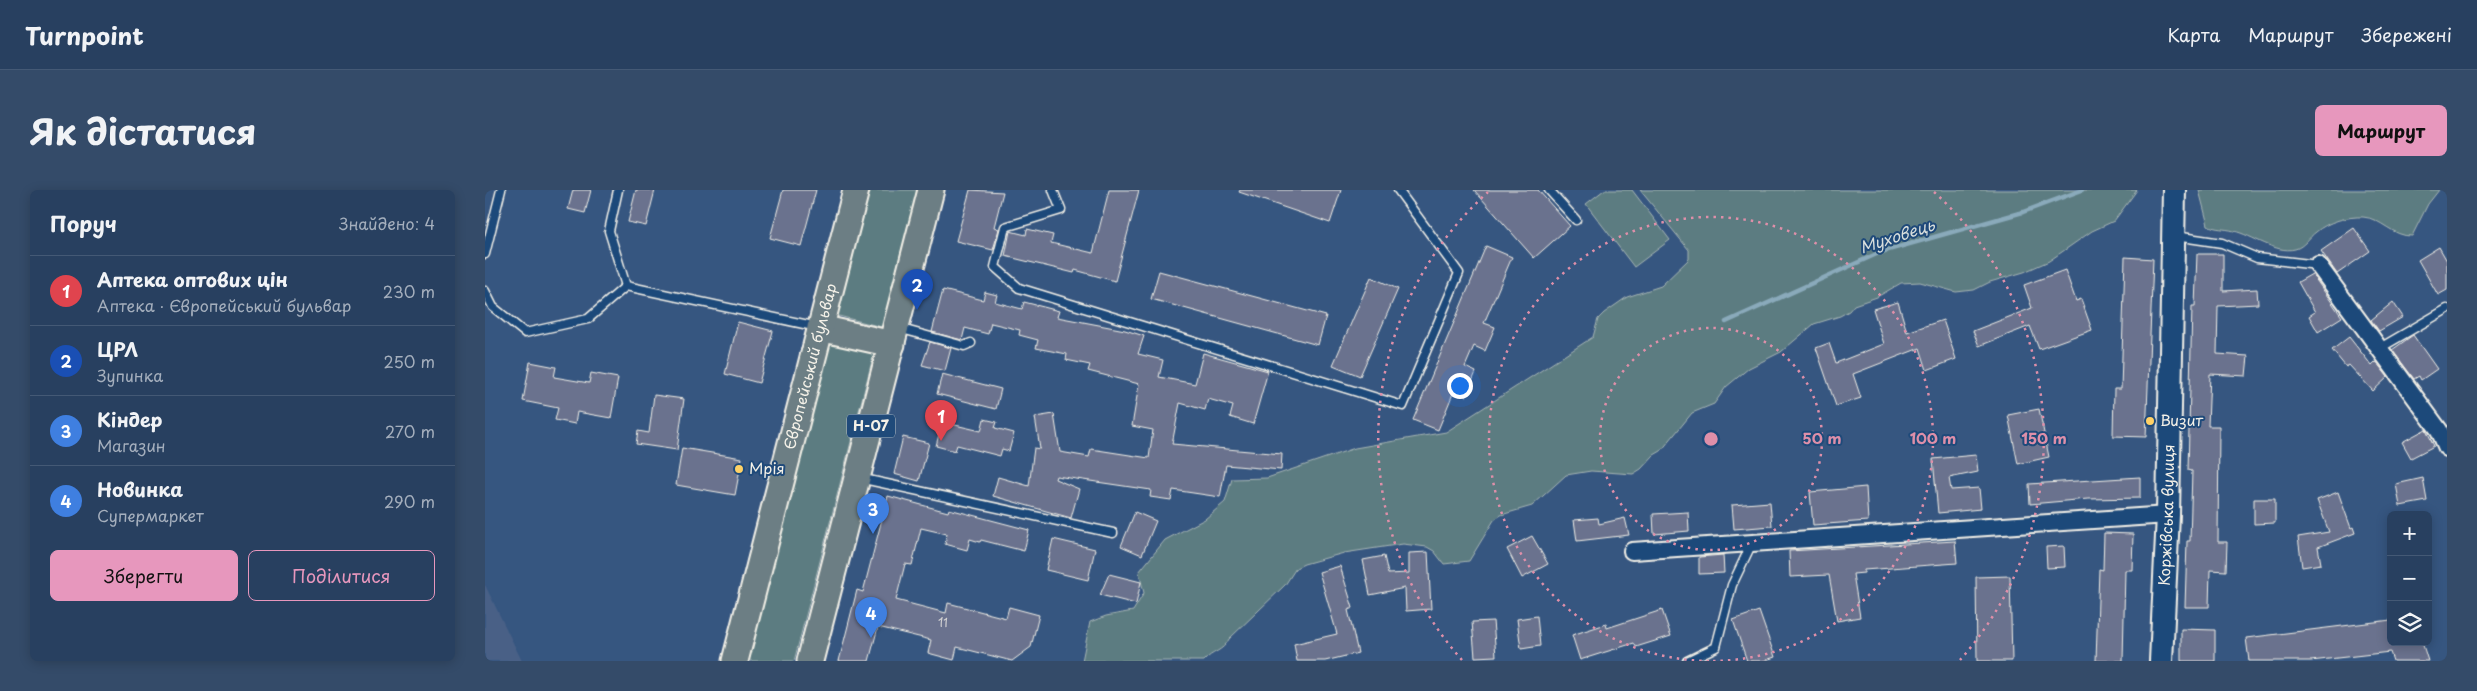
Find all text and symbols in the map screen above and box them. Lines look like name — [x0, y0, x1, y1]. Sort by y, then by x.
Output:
text: Turnpoint — [25, 17, 144, 53]
text: Карта — [2167, 21, 2220, 48]
text: Маршрут — [2248, 21, 2333, 48]
text: Збережені — [2361, 21, 2452, 48]
text: Як дістатися — [30, 104, 256, 157]
button: Маршрут — [2315, 105, 2447, 156]
text: Поруч — [50, 207, 117, 239]
text: Знайдено: 4 — [339, 211, 435, 235]
water label: Муховець — [1856, 211, 1938, 258]
text: Аптека оптових цін — [97, 265, 288, 293]
pin: 2 — [901, 269, 933, 310]
text: 1 — [62, 279, 70, 303]
text: 230 m — [383, 279, 435, 303]
street label: Європейський бульвар — [777, 281, 842, 452]
text: Аптека · Європейський бульвар — [97, 293, 351, 317]
text: ЦРЛ — [97, 335, 138, 363]
text: 2 — [60, 349, 72, 373]
text: 250 m — [384, 349, 435, 373]
text: Зупинка — [97, 363, 163, 387]
your location — [1447, 373, 1473, 399]
pin: 1 — [925, 400, 957, 441]
text: Кіндер — [97, 405, 163, 433]
place label: Визит — [2160, 408, 2204, 431]
road number: Н-07 — [847, 415, 895, 438]
marker: Визит — [2144, 415, 2156, 427]
text: 3 — [61, 419, 71, 443]
text: 270 m — [385, 419, 435, 443]
text: 50 m — [1803, 426, 1841, 449]
text: 100 m — [1910, 426, 1956, 449]
text: 150 m — [2021, 426, 2067, 449]
centre of rings — [1702, 430, 1720, 448]
text: Магазин — [97, 433, 166, 457]
street label: Коржівська вулиця — [2152, 444, 2179, 586]
place label: Мрія — [749, 456, 785, 479]
marker: Мрія — [733, 463, 745, 475]
text: Новинка — [97, 475, 183, 503]
text: 4 — [61, 489, 71, 513]
text: 290 m — [384, 489, 435, 513]
pin: 3 — [857, 493, 889, 534]
text: Супермаркет — [97, 503, 204, 527]
map controls — [2387, 511, 2432, 646]
button: + — [2387, 511, 2432, 556]
button: Зберегти — [50, 550, 238, 601]
button: Поділитися — [248, 550, 435, 601]
button: − — [2387, 556, 2432, 601]
pin: 4 — [855, 597, 887, 638]
button: layers — [2387, 601, 2432, 646]
house number: 11 — [938, 613, 948, 631]

